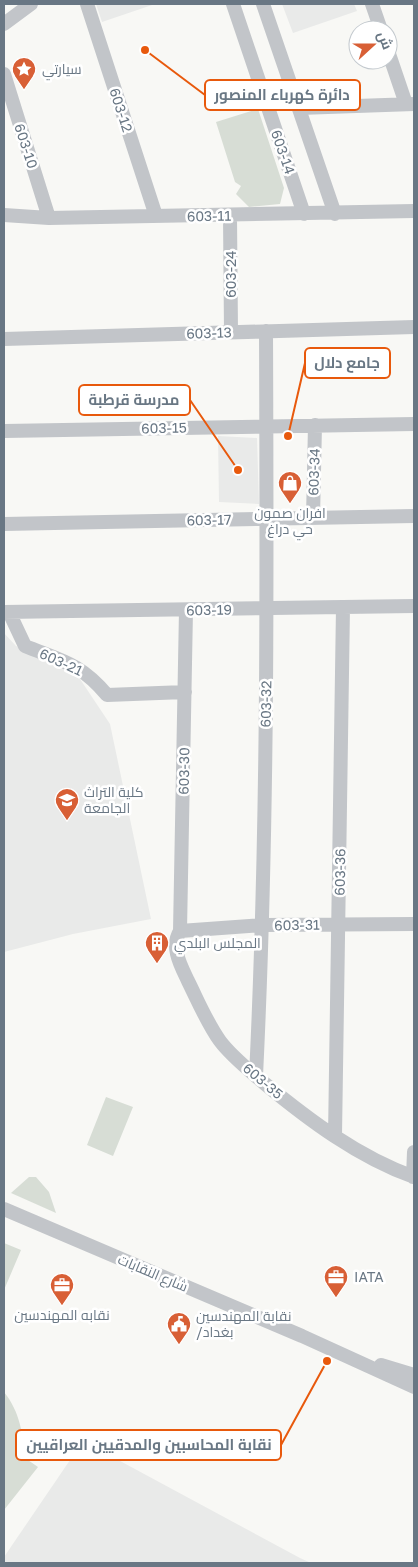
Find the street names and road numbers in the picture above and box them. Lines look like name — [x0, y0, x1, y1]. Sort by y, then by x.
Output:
street label: 603-12 — [106, 86, 137, 134]
street label: 603-10 — [11, 121, 42, 170]
street label: 603-14 — [268, 127, 299, 176]
street label: 603-11 — [187, 207, 231, 224]
street label: 603-24 — [222, 250, 239, 298]
street label: 603-13 — [186, 323, 232, 342]
street label: 603-15 — [141, 419, 187, 436]
street label: 603-34 — [304, 448, 323, 496]
street label: 603-17 — [186, 511, 232, 528]
street label: 603-19 — [186, 601, 232, 618]
street label: 603-21 — [37, 644, 86, 679]
street label: 603-32 — [257, 680, 274, 728]
street label: 603-30 — [175, 747, 192, 795]
street label: 603-36 — [331, 848, 348, 896]
street label: 603-31 — [274, 916, 320, 933]
street label: 603-35 — [240, 1059, 287, 1102]
street label: شارع النقابات — [115, 1250, 191, 1296]

